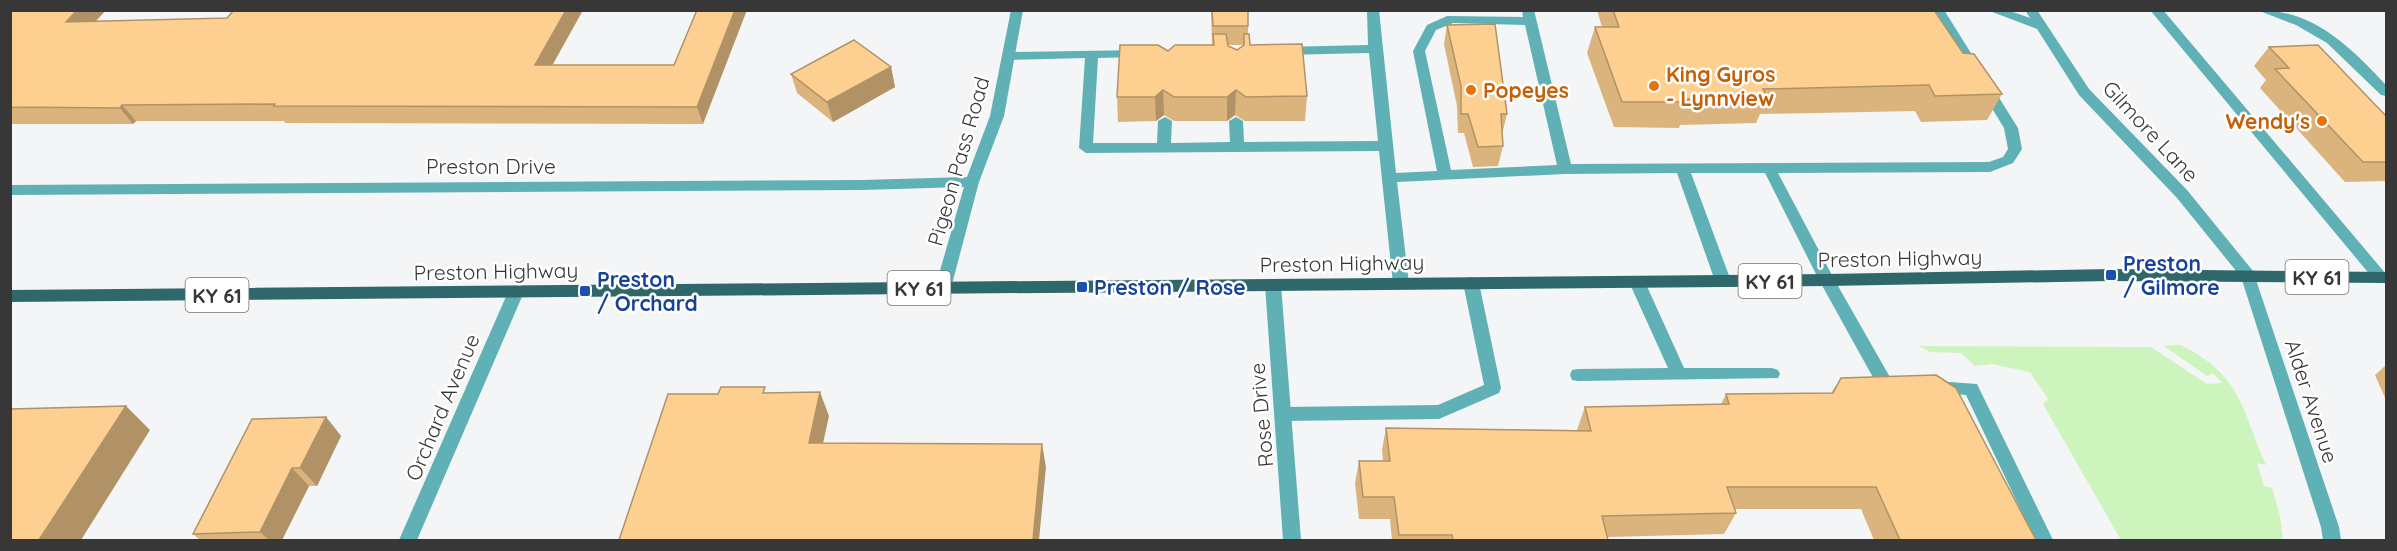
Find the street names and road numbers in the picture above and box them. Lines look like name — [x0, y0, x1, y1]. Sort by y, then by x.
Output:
street label: Pigeon Pass Road — [921, 73, 995, 249]
street label: Gilmore Lane — [2098, 75, 2204, 187]
street label: Preston Drive — [426, 153, 556, 179]
street label: Preston Highway — [1817, 244, 1983, 272]
street label: Preston Highway — [1259, 249, 1425, 277]
street label: Preston Highway — [413, 257, 579, 285]
road number: KY 61 — [2286, 260, 2348, 294]
road number: KY 61 — [1738, 264, 1802, 298]
road number: KY 61 — [888, 271, 950, 305]
road number: KY 61 — [186, 278, 248, 312]
street label: Orchard Avenue — [399, 330, 485, 484]
street label: Alder Avenue — [2280, 336, 2344, 466]
street label: Rose Drive — [1243, 362, 1279, 468]

